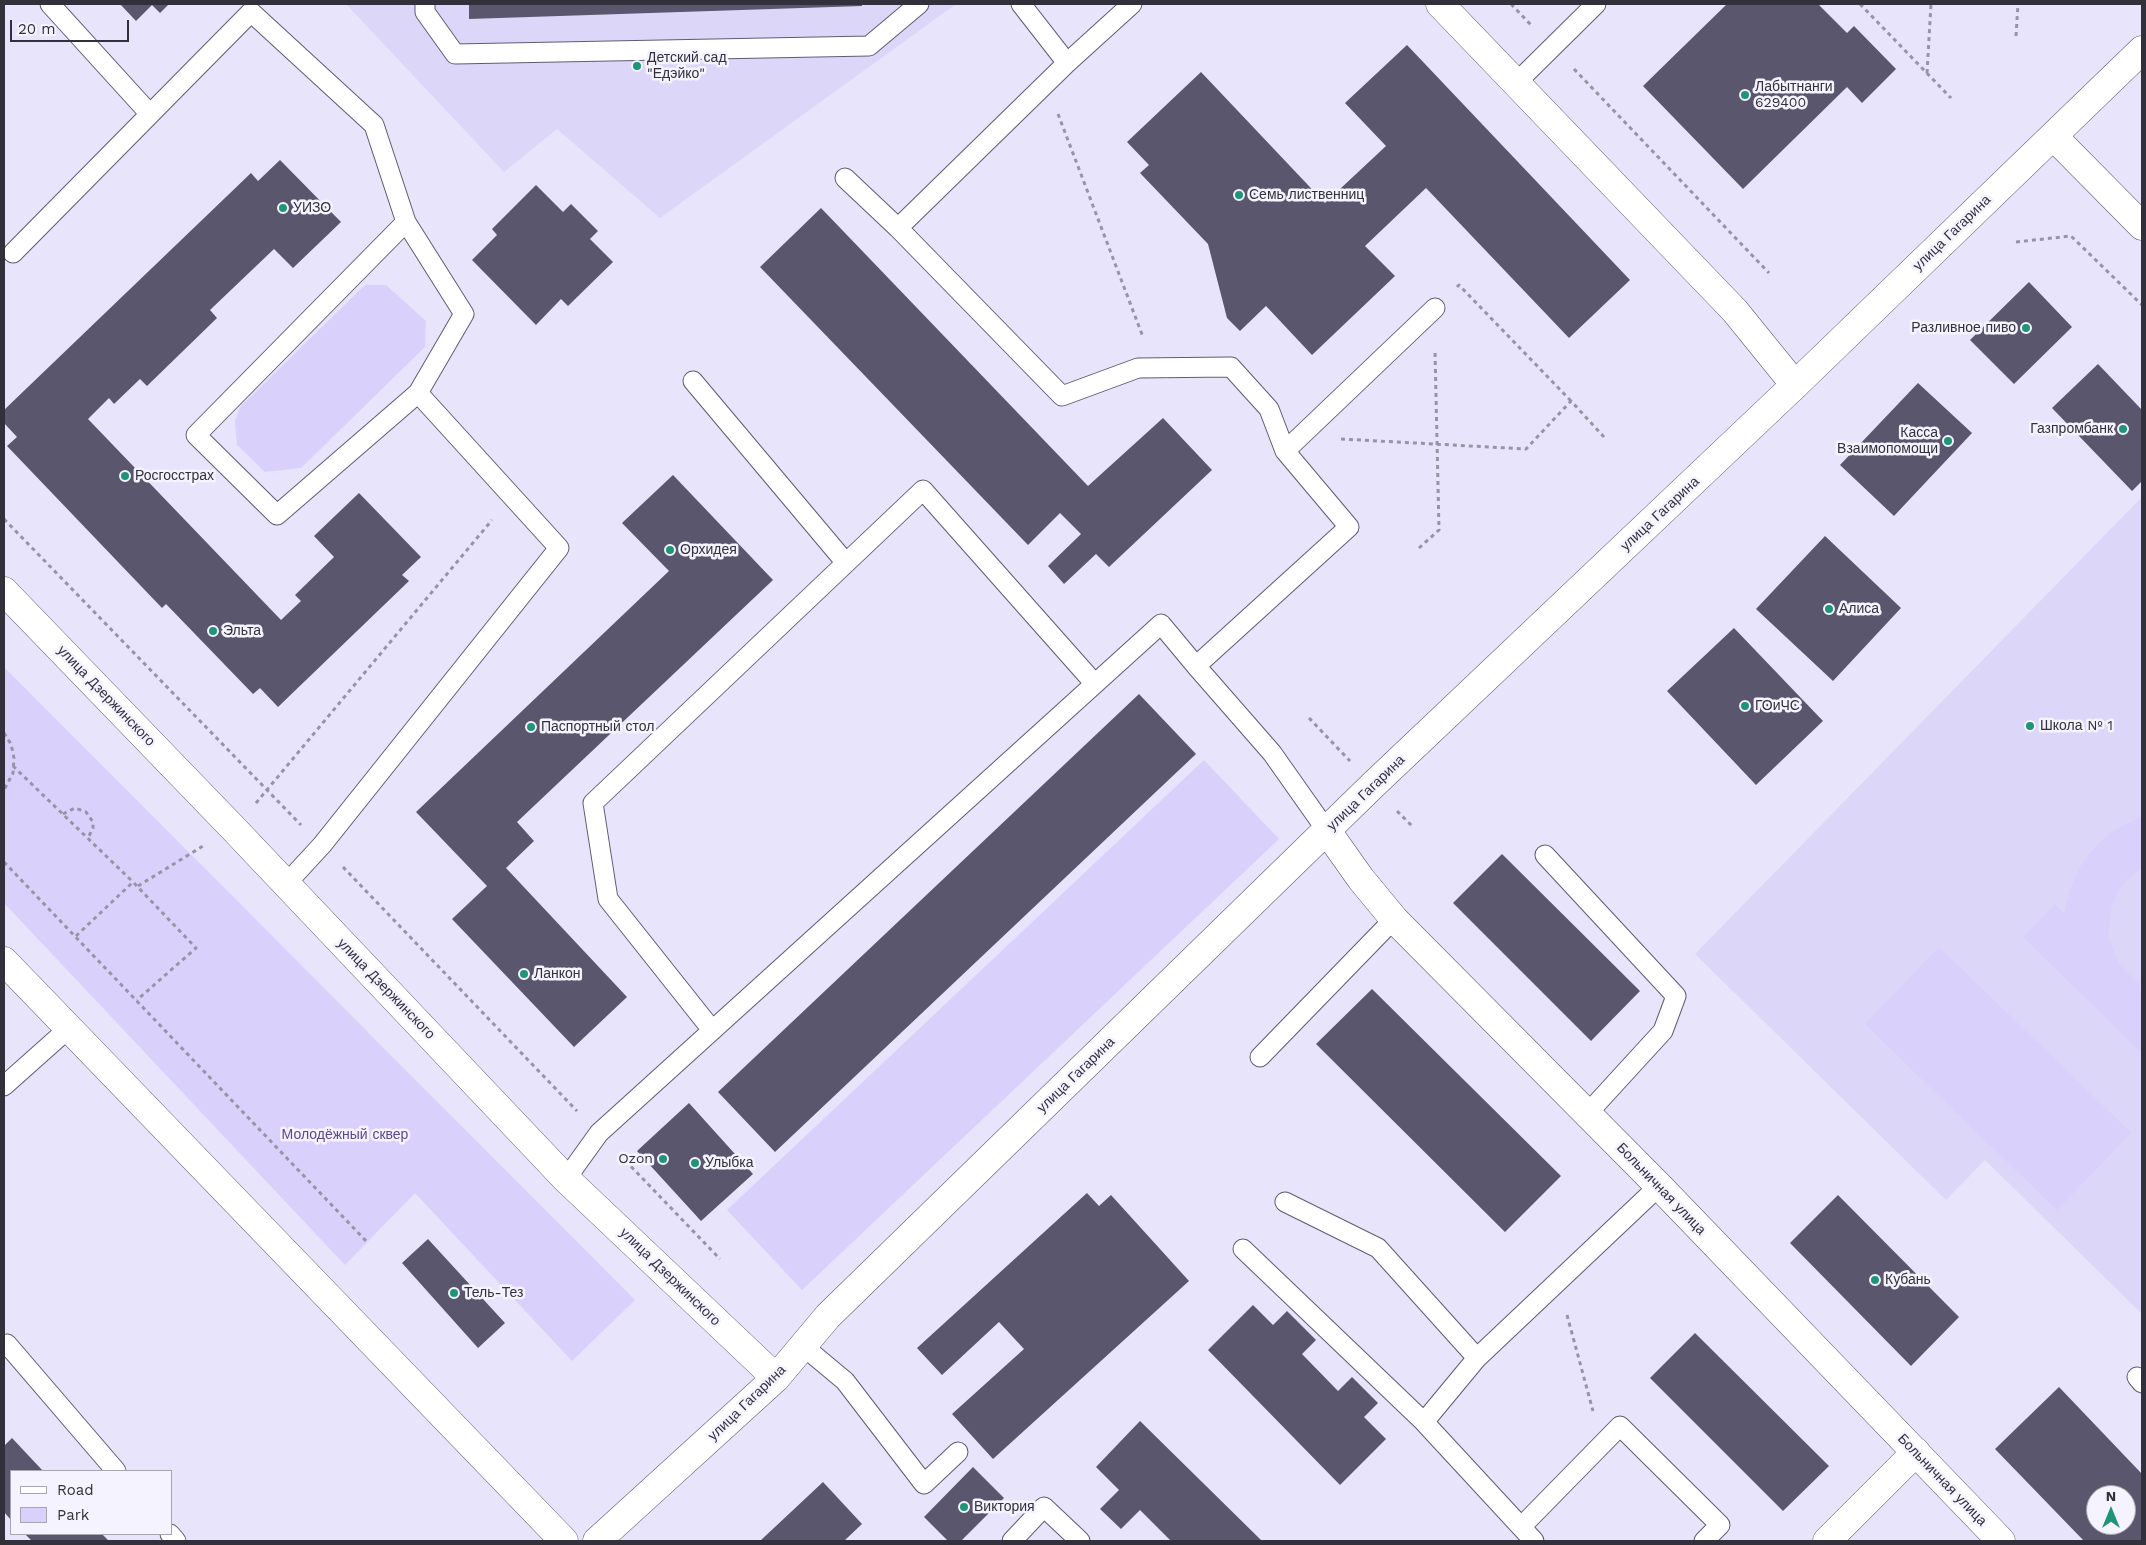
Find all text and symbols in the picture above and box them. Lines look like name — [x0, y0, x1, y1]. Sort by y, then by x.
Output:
scale bar — [12, 10, 131, 42]
text: 20 m — [18, 20, 56, 38]
place label: Детский сад "Едэйко" — [647, 50, 727, 82]
marker: Детский сад "Едэйко" — [631, 60, 643, 72]
place label: Лабытнанги 629400 — [1755, 79, 1833, 111]
marker: Лабытнанги 629400 — [1739, 89, 1751, 101]
place label: Семь лиственниц — [1249, 187, 1364, 203]
marker: Семь лиственниц — [1233, 189, 1245, 201]
street label: улица Гагарина — [1910, 192, 1994, 274]
place label: УИЗО — [293, 200, 331, 216]
marker: УИЗО — [277, 202, 289, 214]
place label: Разливное пиво — [1911, 320, 2016, 336]
marker: Разливное пиво — [2020, 322, 2032, 334]
place label: Газпромбанк — [2030, 421, 2113, 437]
marker: Газпромбанк — [2117, 423, 2129, 435]
place label: Касса Взаимопомощи — [1837, 425, 1938, 458]
marker: Касса Взаимопомощи — [1942, 435, 1954, 447]
place label: Росгосстрах — [135, 468, 214, 484]
marker: Росгосстрах — [119, 470, 131, 482]
street label: улица Гагарина — [1617, 473, 1703, 555]
place label: Орхидея — [680, 542, 737, 558]
marker: Орхидея — [664, 544, 676, 556]
place label: Алиса — [1839, 601, 1879, 617]
marker: Алиса — [1823, 603, 1835, 615]
place label: Эльта — [223, 623, 261, 639]
marker: Эльта — [207, 625, 219, 637]
street label: улица Дзержинского — [54, 642, 158, 750]
place label: ГОиЧС — [1755, 698, 1800, 714]
marker: ГОиЧС — [1739, 700, 1751, 712]
place label: Школа № 1 — [2040, 718, 2113, 734]
place label: Паспортный стол — [541, 719, 654, 735]
marker: Школа № 1 — [2024, 720, 2036, 732]
marker: Паспортный стол — [525, 721, 537, 733]
street label: улица Гагарина — [1324, 752, 1408, 834]
street label: улица Дзержинского — [334, 935, 438, 1043]
place label: Ланкон — [534, 966, 581, 982]
marker: Ланкон — [518, 968, 530, 980]
street label: улица Гагарина — [1034, 1034, 1118, 1116]
park label: Молодёжный сквер — [282, 1127, 408, 1143]
street label: Больничная улица — [1613, 1140, 1709, 1238]
place label: Ozon — [618, 1151, 653, 1167]
marker: Ozon — [657, 1153, 669, 1165]
place label: Улыбка — [705, 1155, 753, 1171]
marker: Улыбка — [689, 1157, 701, 1169]
street label: улица Дзержинского — [616, 1225, 724, 1329]
place label: Кубань — [1885, 1272, 1931, 1288]
marker: Кубань — [1869, 1274, 1881, 1286]
place label: Тель-Тез — [464, 1285, 523, 1301]
marker: Тель-Тез — [448, 1287, 460, 1299]
street label: улица Гагарина — [705, 1362, 789, 1444]
street label: Больничная улица — [1894, 1431, 1990, 1529]
legend — [10, 1470, 172, 1535]
text: Road — [57, 1481, 94, 1499]
north arrow — [2086, 1485, 2136, 1535]
text: N — [2106, 1488, 2116, 1504]
place label: Виктория — [974, 1499, 1035, 1515]
marker: Виктория — [958, 1501, 970, 1513]
text: Park — [57, 1506, 89, 1524]

